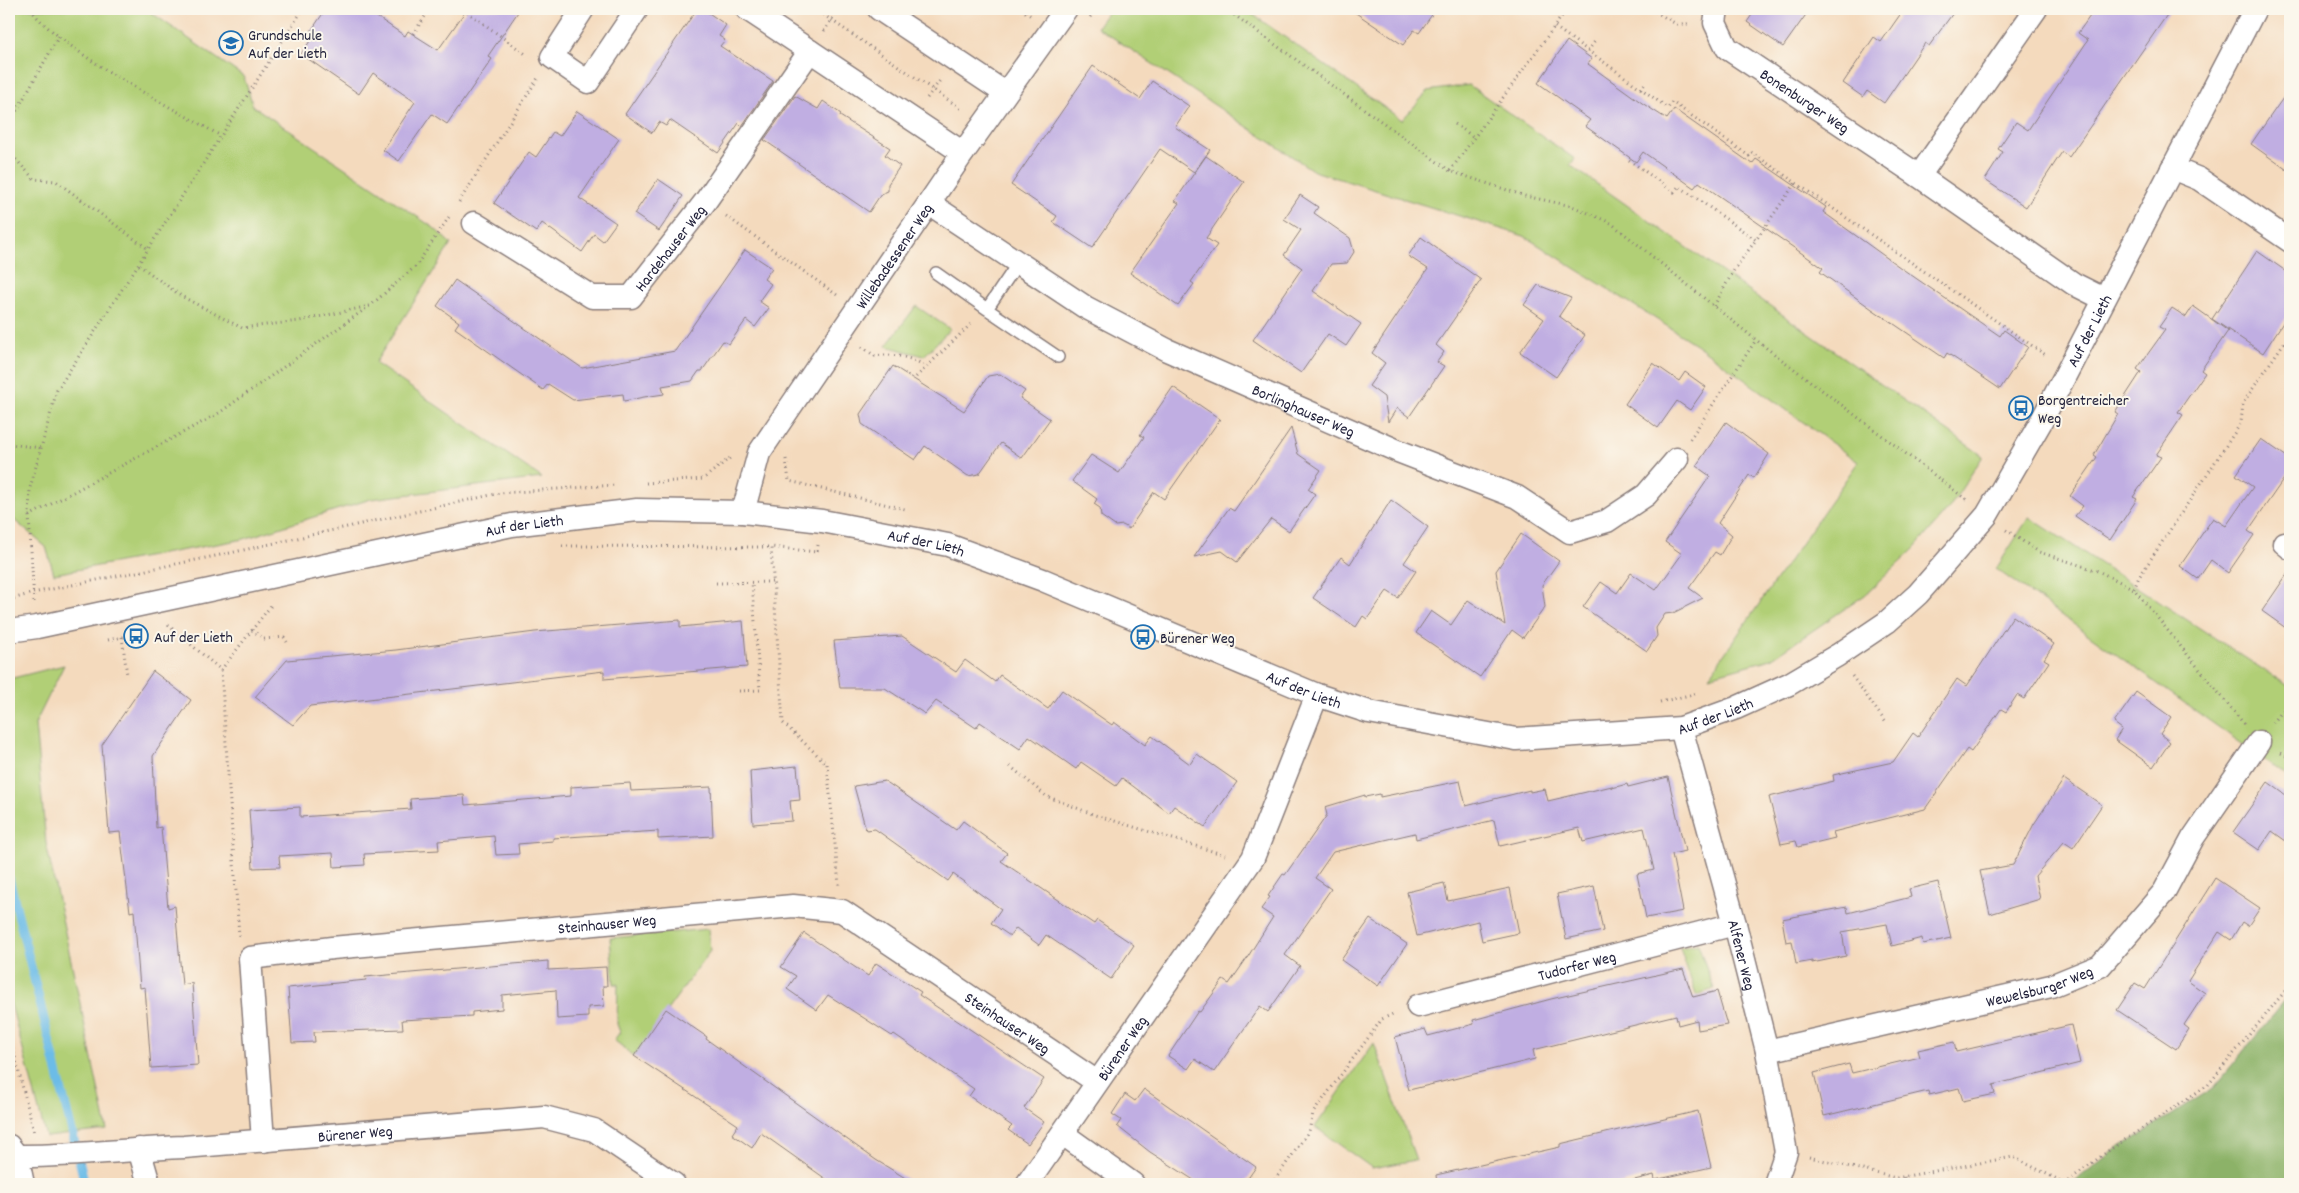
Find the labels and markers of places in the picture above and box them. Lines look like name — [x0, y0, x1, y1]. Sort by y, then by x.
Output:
place label: Grundschule Auf der Lieth — [248, 25, 327, 66]
school or university icon: Grundschule Auf der Lieth — [218, 30, 244, 56]
place label: Borgentreicher Weg — [2038, 390, 2129, 431]
bus stop icon: Borgentreicher Weg — [2008, 395, 2034, 421]
bus stop icon: Auf der Lieth — [123, 623, 149, 649]
bus stop icon: Bürener Weg — [1130, 624, 1156, 650]
place label: Auf der Lieth — [154, 627, 233, 650]
place label: Bürener Weg — [1160, 628, 1235, 651]

